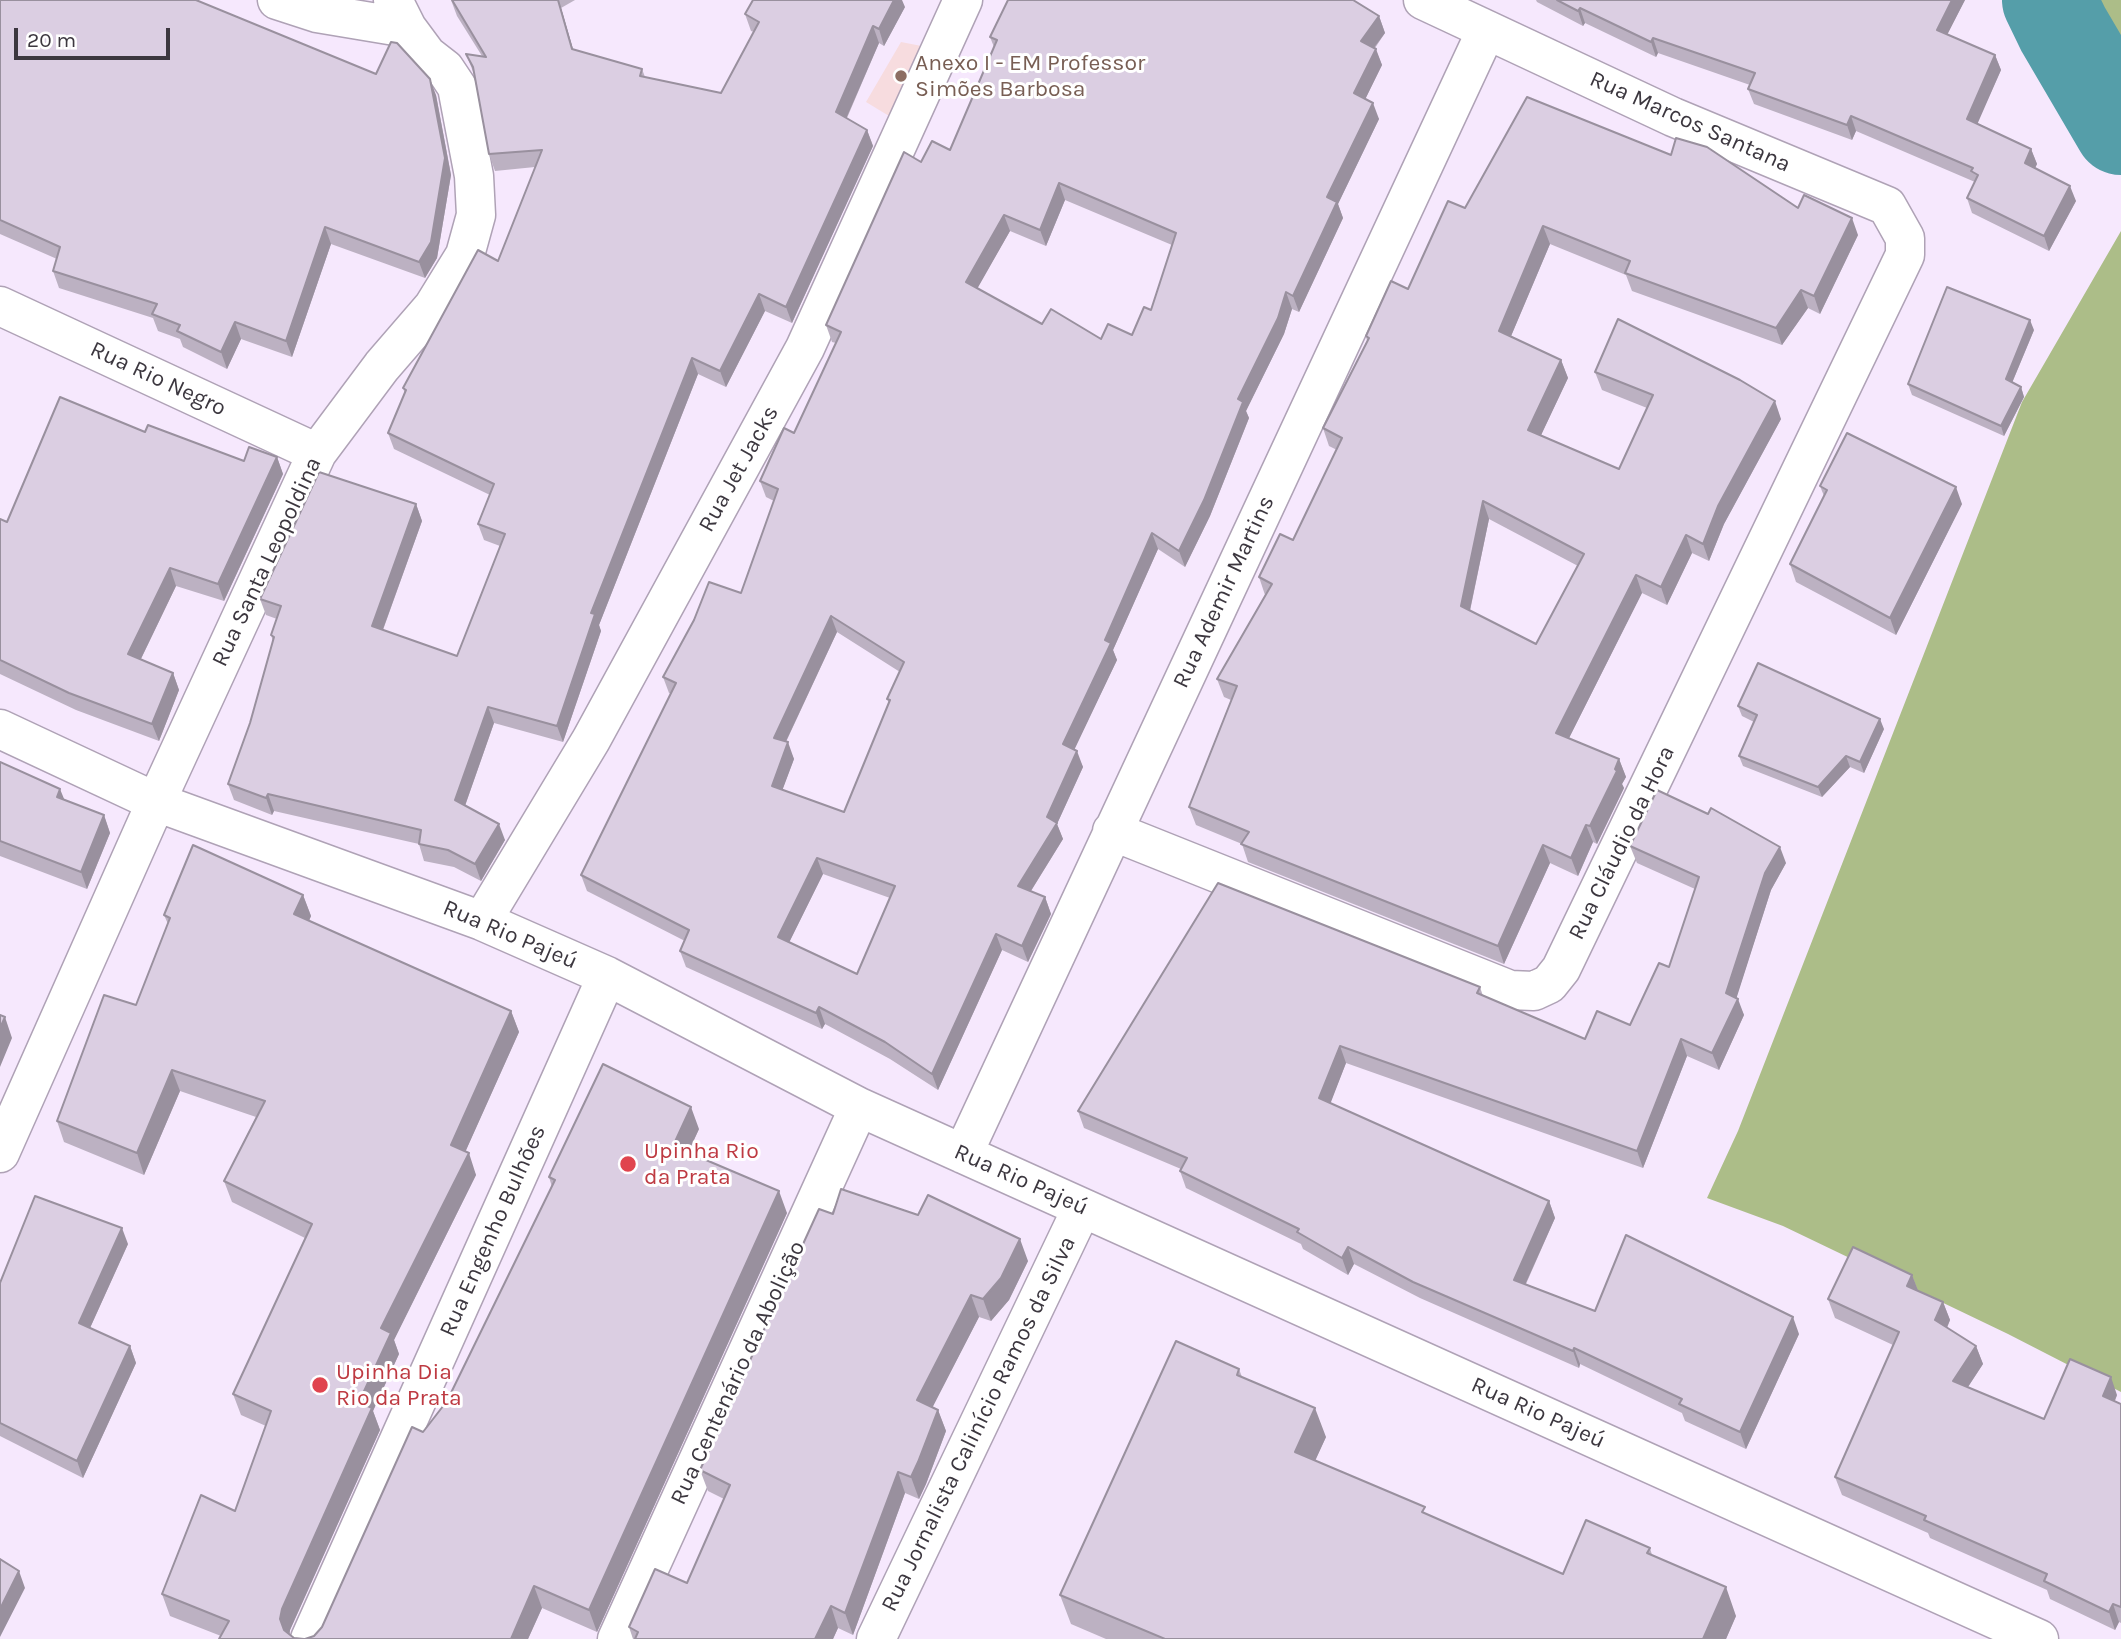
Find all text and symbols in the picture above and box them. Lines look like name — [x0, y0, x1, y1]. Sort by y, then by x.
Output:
scale bar — [18, 14, 173, 58]
text: 20 m — [27, 28, 76, 52]
place label: Anexo I - EM Professor Simões Barbosa — [915, 49, 1145, 103]
street label: Rua Marcos Santana — [1585, 65, 1795, 179]
marker: Anexo I - EM Professor Simões Barbosa — [893, 68, 909, 84]
street label: Rua Rio Negro — [86, 336, 230, 422]
street label: Rua Jet Jacks — [693, 401, 785, 537]
street label: Rua Santa Leopoldina — [206, 453, 328, 671]
street label: Rua Ademir Martins — [1167, 492, 1281, 692]
street label: Rua Cláudio da Hora — [1563, 741, 1681, 945]
street label: Rua Rio Pajeú — [439, 894, 581, 976]
street label: Rua Engenho Bulhões — [434, 1121, 552, 1341]
place label: Upinha Rio da Prata — [644, 1137, 759, 1191]
street label: Rua Rio Pajeú — [950, 1138, 1092, 1222]
marker: Upinha Rio da Prata — [618, 1154, 638, 1174]
street label: Rua Jornalista Calinício Ramos da Silva — [876, 1232, 1082, 1616]
street label: Rua Centenário da Abolição — [665, 1237, 811, 1509]
place label: Upinha Dia Rio da Prata — [336, 1358, 462, 1412]
street label: Rua Rio Pajeú — [1467, 1371, 1609, 1455]
marker: Upinha Dia Rio da Prata — [310, 1375, 330, 1395]

